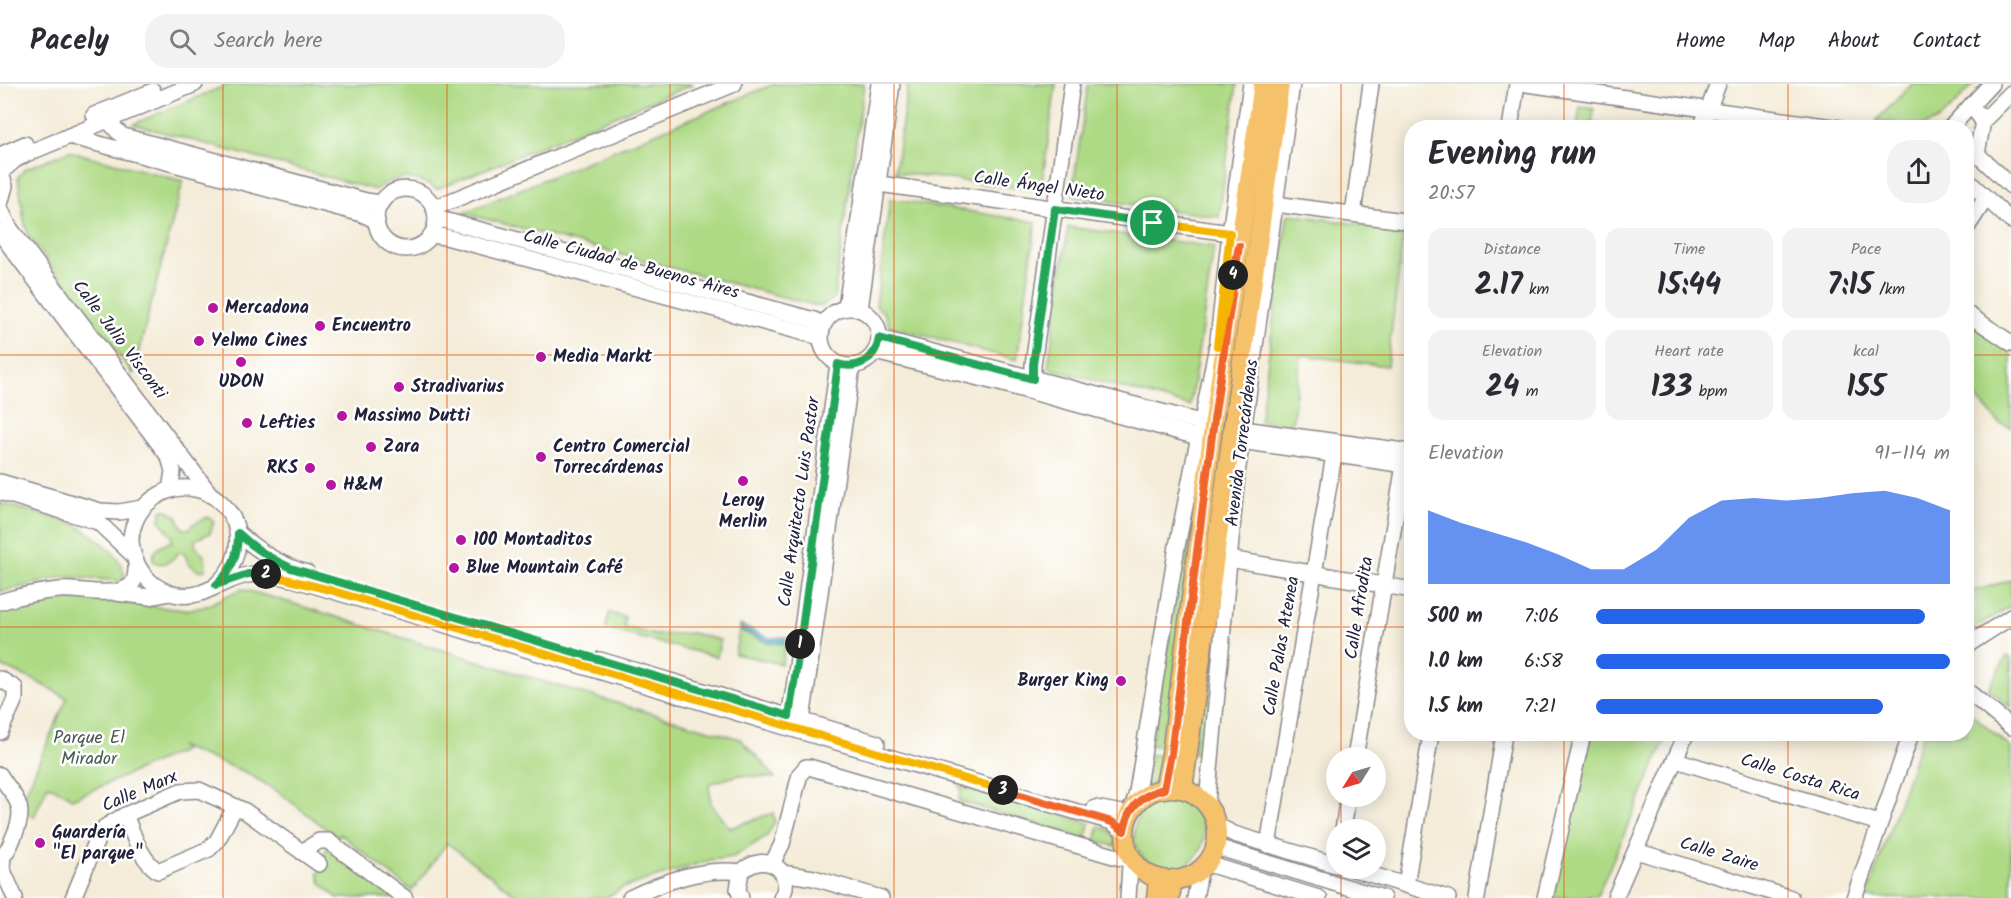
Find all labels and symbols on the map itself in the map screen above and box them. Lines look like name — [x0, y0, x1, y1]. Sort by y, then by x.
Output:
street label: Calle Ángel Nieto — [972, 163, 1106, 211]
pin — [1127, 197, 1178, 248]
street label: Calle Ciudad de Buenos Aires — [520, 222, 743, 308]
pin: 4 — [1218, 260, 1248, 290]
street label: Calle Julio Visconti — [64, 274, 174, 406]
place label: Mercadona — [225, 294, 309, 323]
marker: Mercadona — [206, 301, 220, 315]
place label: Encuentro — [332, 312, 411, 341]
marker: Encuentro — [313, 319, 327, 333]
place label: Yelmo Cines — [211, 327, 308, 356]
marker: Yelmo Cines — [192, 334, 206, 348]
place label: Media Markt — [553, 343, 653, 372]
marker: Media Markt — [534, 350, 548, 364]
marker: UDON — [234, 355, 248, 369]
street label: Avenida Torrecárdenas — [1218, 357, 1268, 528]
place label: UDON — [218, 368, 264, 397]
place label: Stradivarius — [411, 373, 505, 402]
marker: Stradivarius — [392, 380, 406, 394]
street label: Calle Arquitecto Luis Pastor — [771, 394, 829, 609]
place label: Massimo Dutti — [354, 402, 470, 431]
place label: Lefties — [259, 409, 316, 438]
marker: Massimo Dutti — [335, 409, 349, 423]
marker: Lefties — [240, 416, 254, 430]
place label: Zara — [383, 433, 420, 462]
place label: Centro Comercial Torrecárdenas — [553, 433, 690, 483]
marker: Zara — [364, 440, 378, 454]
marker: Centro Comercial Torrecárdenas — [534, 450, 548, 464]
place label: RKS — [266, 454, 298, 483]
marker: RKS — [303, 461, 317, 475]
place label: H&M — [343, 471, 383, 500]
marker: Leroy Merlin — [736, 474, 750, 488]
marker: H&M — [324, 478, 338, 492]
place label: Leroy Merlin — [719, 487, 767, 537]
place label: 100 Montaditos — [473, 526, 593, 555]
marker: 100 Montaditos — [454, 533, 468, 547]
place label: Blue Mountain Café — [466, 554, 623, 583]
street label: Calle Afrodita — [1338, 554, 1382, 662]
pin: 2 — [251, 559, 281, 589]
marker: Blue Mountain Café — [447, 561, 461, 575]
street label: Calle Palas Atenea — [1255, 574, 1309, 718]
pin: 1 — [785, 629, 815, 659]
place label: Burger King — [1017, 667, 1109, 696]
marker: Burger King — [1114, 674, 1128, 688]
park label: Parque El Mirador — [53, 724, 125, 774]
street label: Calle Costa Rica — [1737, 746, 1863, 810]
north arrow — [1326, 747, 1386, 807]
street label: Calle Marx — [98, 763, 183, 821]
pin: 3 — [988, 775, 1018, 805]
place label: Guardería "El parque" — [52, 819, 143, 869]
street label: Calle Zaire — [1676, 829, 1762, 881]
marker: Guardería "El parque" — [33, 836, 47, 850]

